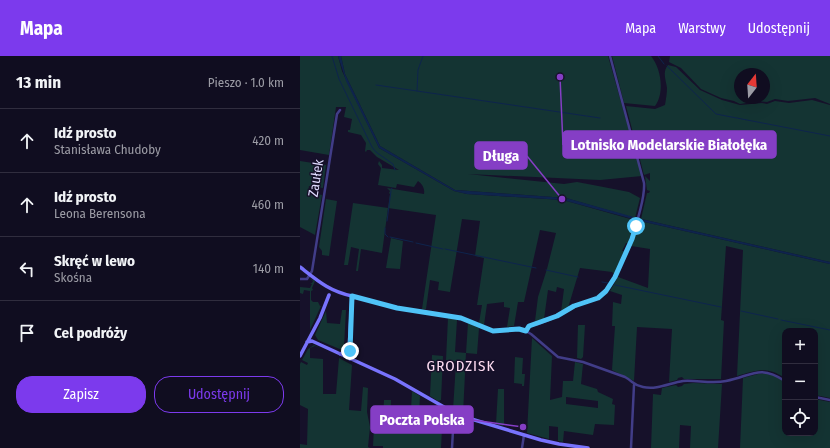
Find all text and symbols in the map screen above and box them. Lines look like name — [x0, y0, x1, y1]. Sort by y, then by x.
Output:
text: Mapa — [20, 17, 63, 40]
text: Mapa — [625, 20, 656, 37]
text: Warstwy — [678, 20, 726, 37]
text: Udostępnij — [748, 20, 810, 37]
north arrow — [734, 68, 770, 104]
text: 13 min — [16, 72, 61, 93]
text: Pieszo · 1.0 km — [208, 75, 284, 90]
text: Idź prosto — [54, 124, 116, 142]
icon: ahead — [16, 130, 38, 152]
callout: Lotnisko Modelarskie Białołęka — [563, 131, 776, 158]
text: 420 m — [252, 133, 284, 148]
text: Lotnisko Modelarskie Białołęka — [571, 136, 768, 154]
text: Stanisława Chudoby — [54, 142, 161, 157]
callout: Długa — [475, 142, 527, 169]
text: Długa — [483, 147, 520, 165]
street label: Zaułek — [305, 157, 327, 198]
text: Idź prosto — [54, 188, 116, 206]
icon: ahead — [16, 194, 38, 216]
text: 460 m — [251, 197, 284, 212]
text: Leona Berensona — [54, 206, 146, 221]
route start — [627, 217, 645, 235]
text: Skręć w lewo — [54, 252, 135, 270]
icon: left — [16, 258, 38, 280]
text: 140 m — [253, 261, 284, 276]
text: Skośna — [54, 270, 92, 285]
icon: arrive — [16, 322, 38, 344]
text: Cel podróży — [54, 324, 127, 342]
map controls — [782, 328, 818, 436]
button: + — [782, 328, 818, 364]
route end — [341, 342, 359, 360]
district label: GRODZISK — [427, 357, 495, 375]
button: − — [782, 364, 818, 400]
button: Zapisz — [16, 376, 146, 413]
button: Udostępnij — [154, 376, 284, 413]
button: locate — [782, 400, 818, 436]
callout: Poczta Polska — [371, 406, 473, 433]
text: Poczta Polska — [379, 411, 465, 429]

